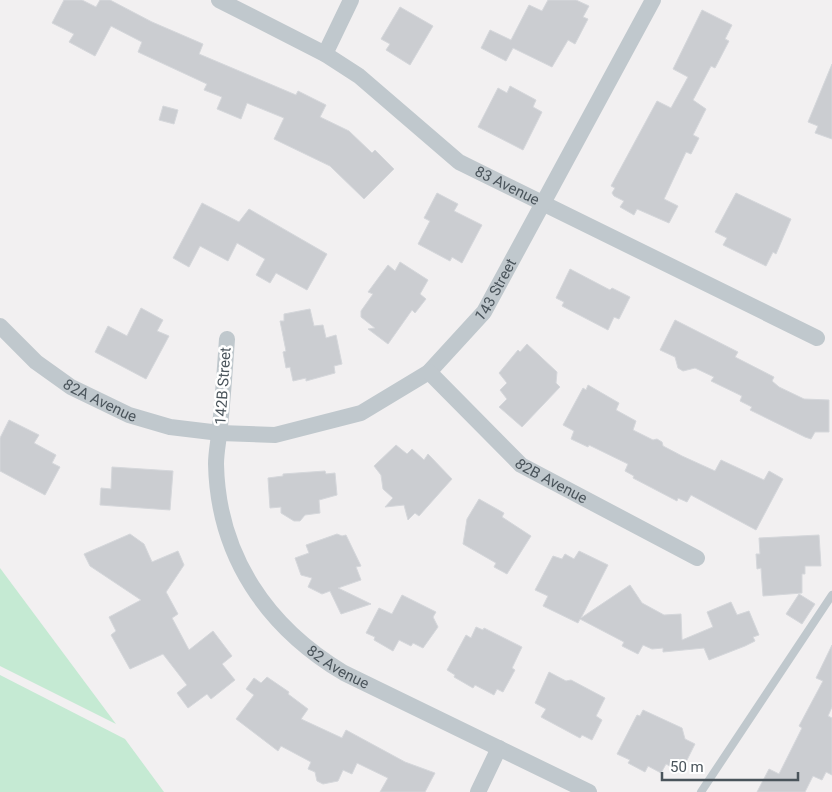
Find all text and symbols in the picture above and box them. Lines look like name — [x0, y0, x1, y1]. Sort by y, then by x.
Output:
street label: 83 Avenue — [472, 162, 542, 209]
street label: 143 Street — [471, 255, 520, 325]
street label: 142B Street — [211, 346, 235, 426]
street label: 82A Avenue — [60, 375, 139, 426]
street label: 82B Avenue — [511, 455, 590, 507]
street label: 82 Avenue — [303, 641, 372, 693]
scale bar — [662, 750, 798, 782]
text: 50 m — [670, 758, 704, 776]

